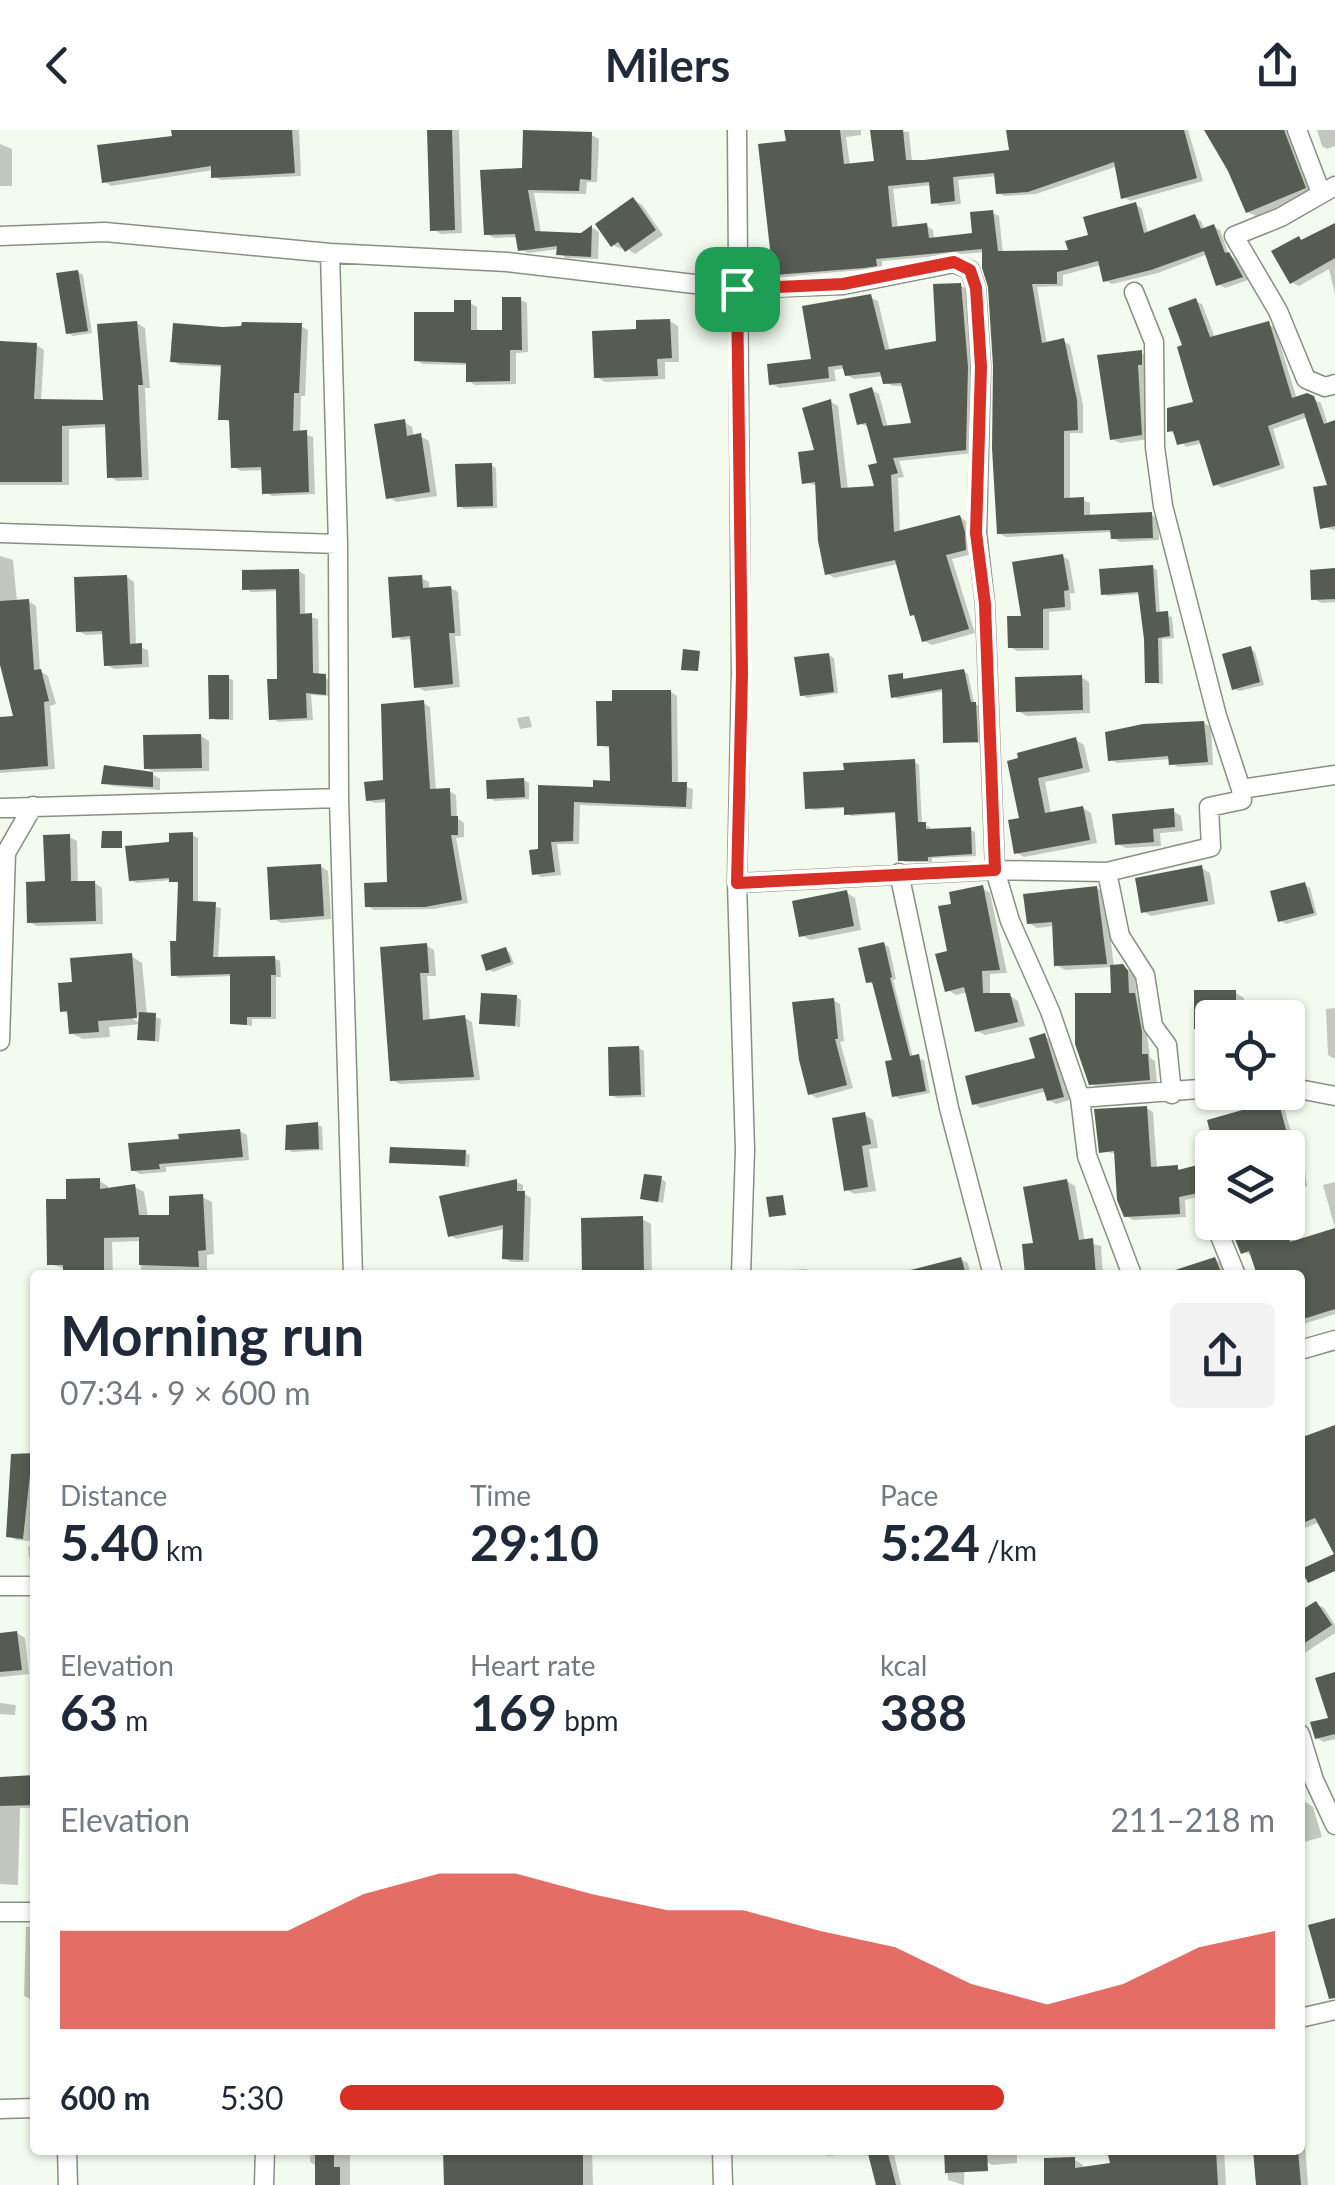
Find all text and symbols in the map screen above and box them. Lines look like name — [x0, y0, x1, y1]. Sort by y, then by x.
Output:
icon: back — [30, 38, 85, 93]
text: Milers — [605, 38, 730, 92]
icon: share — [1250, 38, 1305, 93]
pin — [695, 247, 780, 332]
icon: arrive — [710, 262, 765, 317]
map controls — [1195, 1000, 1305, 1240]
button: locate — [1195, 1000, 1305, 1110]
button: layers — [1195, 1130, 1305, 1240]
text: Morning run — [60, 1302, 364, 1368]
button: share — [1170, 1303, 1275, 1408]
text: 07:34 · 9 × 600 m — [60, 1373, 311, 1412]
text: Distance — [60, 1478, 167, 1512]
text: Time — [470, 1478, 531, 1512]
text: Pace — [880, 1478, 938, 1512]
text: 5.40 — [60, 1512, 159, 1572]
text: 29:10 — [470, 1512, 599, 1572]
text: 5:24 — [880, 1512, 980, 1572]
text: km — [159, 1533, 203, 1567]
text: /km — [980, 1533, 1037, 1567]
text: Elevation — [60, 1648, 174, 1682]
text: Heart rate — [470, 1648, 596, 1682]
text: kcal — [880, 1648, 927, 1682]
text: 63 — [60, 1682, 118, 1742]
text: 169 — [470, 1682, 557, 1742]
text: 388 — [880, 1682, 967, 1742]
text: m — [118, 1703, 148, 1737]
text: bpm — [557, 1703, 619, 1737]
text: Elevation — [60, 1800, 190, 1839]
text: 211–218 m — [1111, 1800, 1275, 1839]
text: 600 m — [60, 2078, 150, 2117]
text: 5:30 — [220, 2078, 284, 2117]

